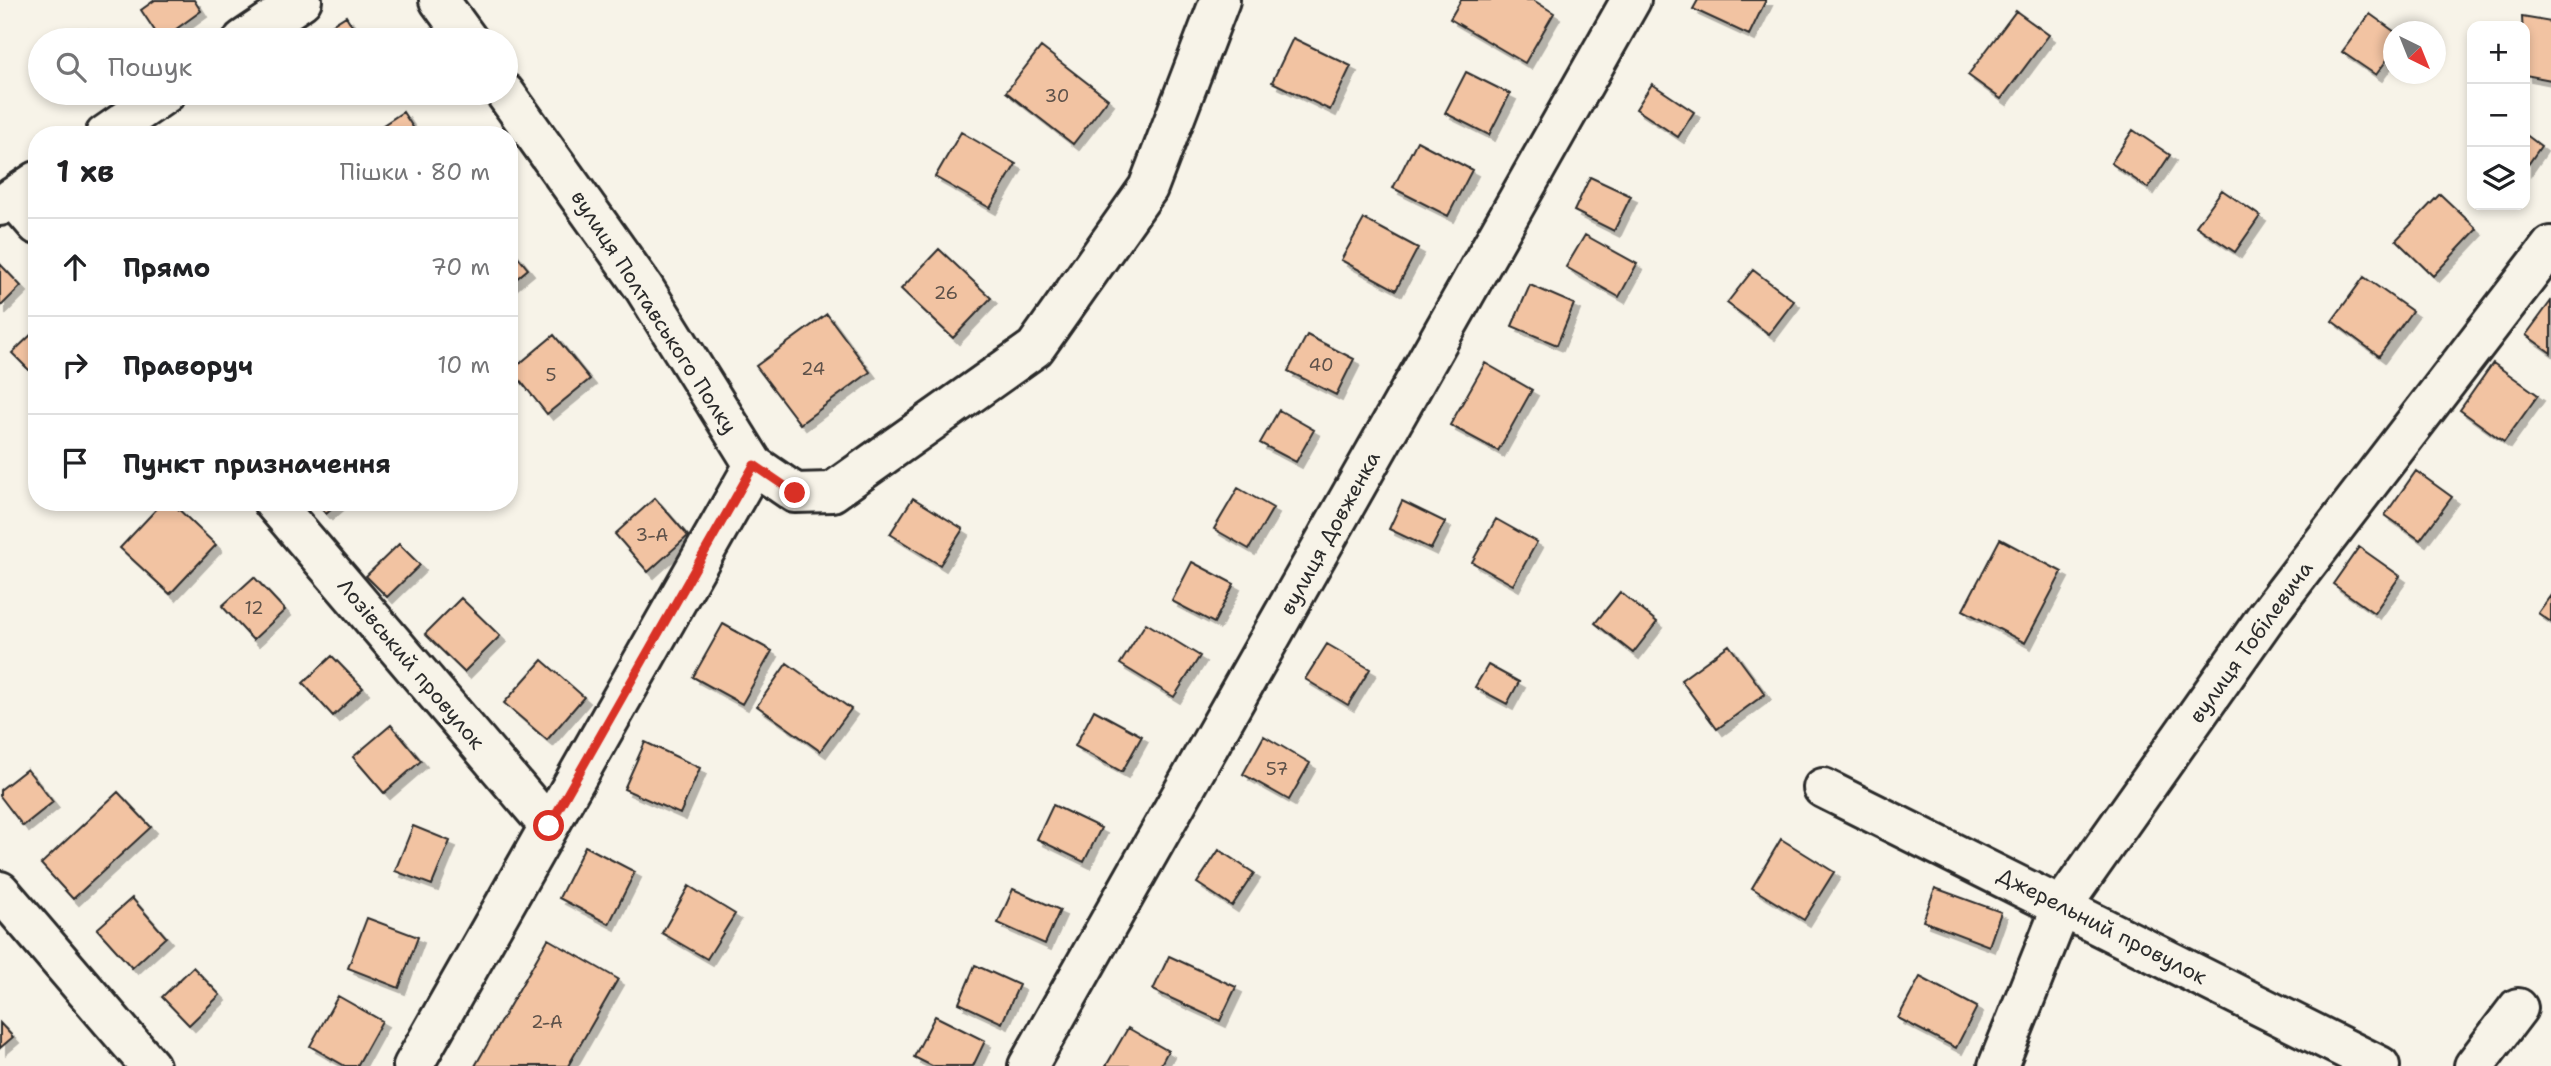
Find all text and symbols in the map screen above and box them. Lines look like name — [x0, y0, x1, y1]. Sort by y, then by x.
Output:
north arrow — [2383, 21, 2446, 84]
map controls — [2467, 21, 2530, 210]
button: + — [2467, 21, 2530, 84]
search box — [28, 28, 518, 105]
icon: search — [52, 48, 90, 86]
text: Пошук — [108, 49, 192, 84]
house number: 30 — [1045, 84, 1069, 108]
button: − — [2467, 84, 2530, 147]
button: layers — [2467, 147, 2530, 210]
text: 1 хв — [56, 151, 114, 192]
text: Пішки · 80 m — [340, 157, 490, 187]
street label: вулиця Полтавського Полку — [565, 185, 743, 439]
icon: ahead — [56, 248, 94, 286]
text: Прямо — [123, 250, 211, 285]
text: 70 m — [431, 252, 490, 282]
house number: 26 — [934, 281, 958, 305]
icon: right — [56, 346, 94, 384]
text: Праворуч — [123, 348, 253, 383]
text: 10 m — [437, 350, 490, 380]
house number: 40 — [1308, 353, 1334, 377]
house number: 24 — [801, 357, 825, 381]
house number: 5 — [545, 363, 557, 387]
icon: arrive — [56, 444, 94, 482]
text: Пункт призначення — [123, 446, 391, 481]
street label: вулиця Довженка — [1273, 446, 1387, 620]
route end — [779, 477, 810, 508]
house number: 3-А — [636, 523, 668, 547]
street label: вулиця Тобілевича — [2183, 555, 2319, 729]
street label: Лозівський провулок — [331, 573, 491, 755]
house number: 12 — [244, 596, 264, 620]
house number: 57 — [1266, 757, 1288, 781]
route start — [533, 810, 564, 841]
street label: Джерельний провулок — [1993, 861, 2211, 991]
house number: 2-А — [531, 1010, 563, 1034]

